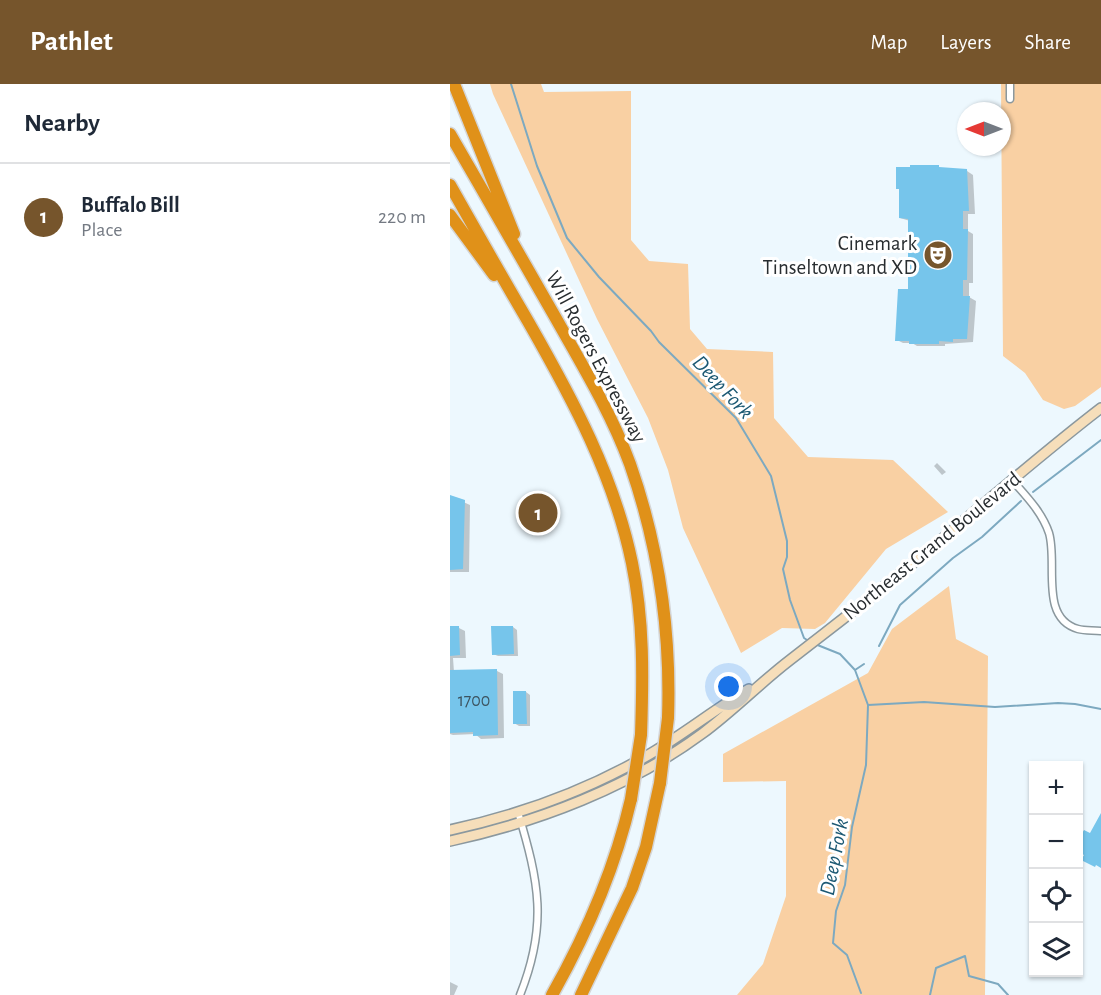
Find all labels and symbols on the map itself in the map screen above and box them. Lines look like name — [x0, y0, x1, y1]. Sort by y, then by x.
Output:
north arrow — [957, 102, 1011, 156]
place label: Cinemark Tinseltown and XD — [763, 233, 917, 278]
theatre icon: Cinemark Tinseltown and XD — [922, 239, 954, 271]
street label: Will Rogers Expressway — [542, 268, 650, 446]
water label: Deep Fork — [688, 351, 758, 424]
street label: Northeast Grand Boulevard — [839, 468, 1025, 624]
pin: 1 — [518, 490, 557, 536]
your location — [714, 672, 743, 701]
house number: 1700 — [458, 692, 490, 710]
water label: Deep Fork — [816, 817, 853, 898]

